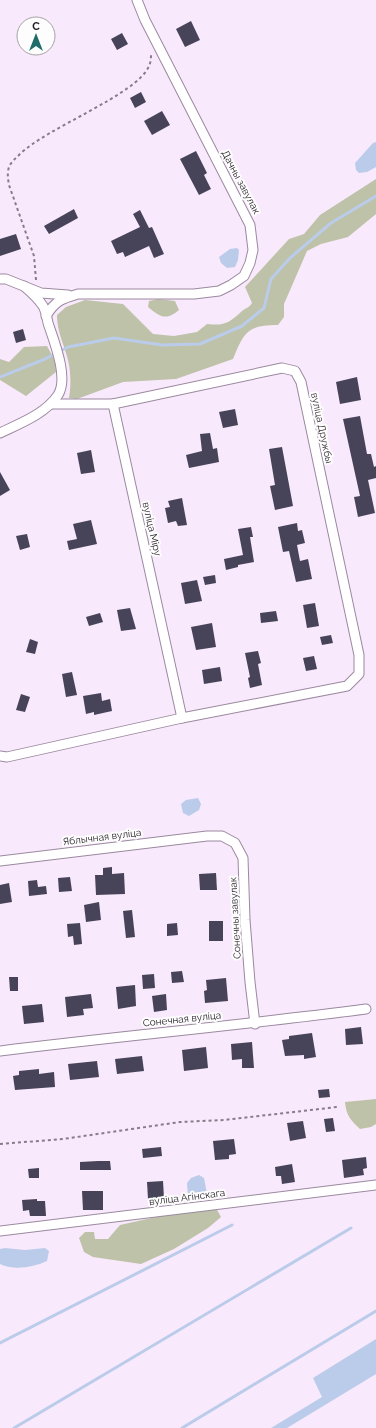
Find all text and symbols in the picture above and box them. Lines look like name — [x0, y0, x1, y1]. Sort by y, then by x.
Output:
north arrow — [16, 16, 56, 56]
text: С — [32, 20, 40, 33]
street label: Дачны завулак — [220, 148, 262, 216]
street label: вуліца Дружбы — [309, 392, 335, 465]
street label: вуліца Міру — [140, 501, 164, 557]
street label: Яблычная вуліца — [62, 827, 142, 847]
street label: Сонечны завулак — [227, 877, 243, 959]
street label: Сонечная вуліца — [142, 1009, 222, 1029]
street label: вуліца Агінскага — [148, 1187, 226, 1207]

